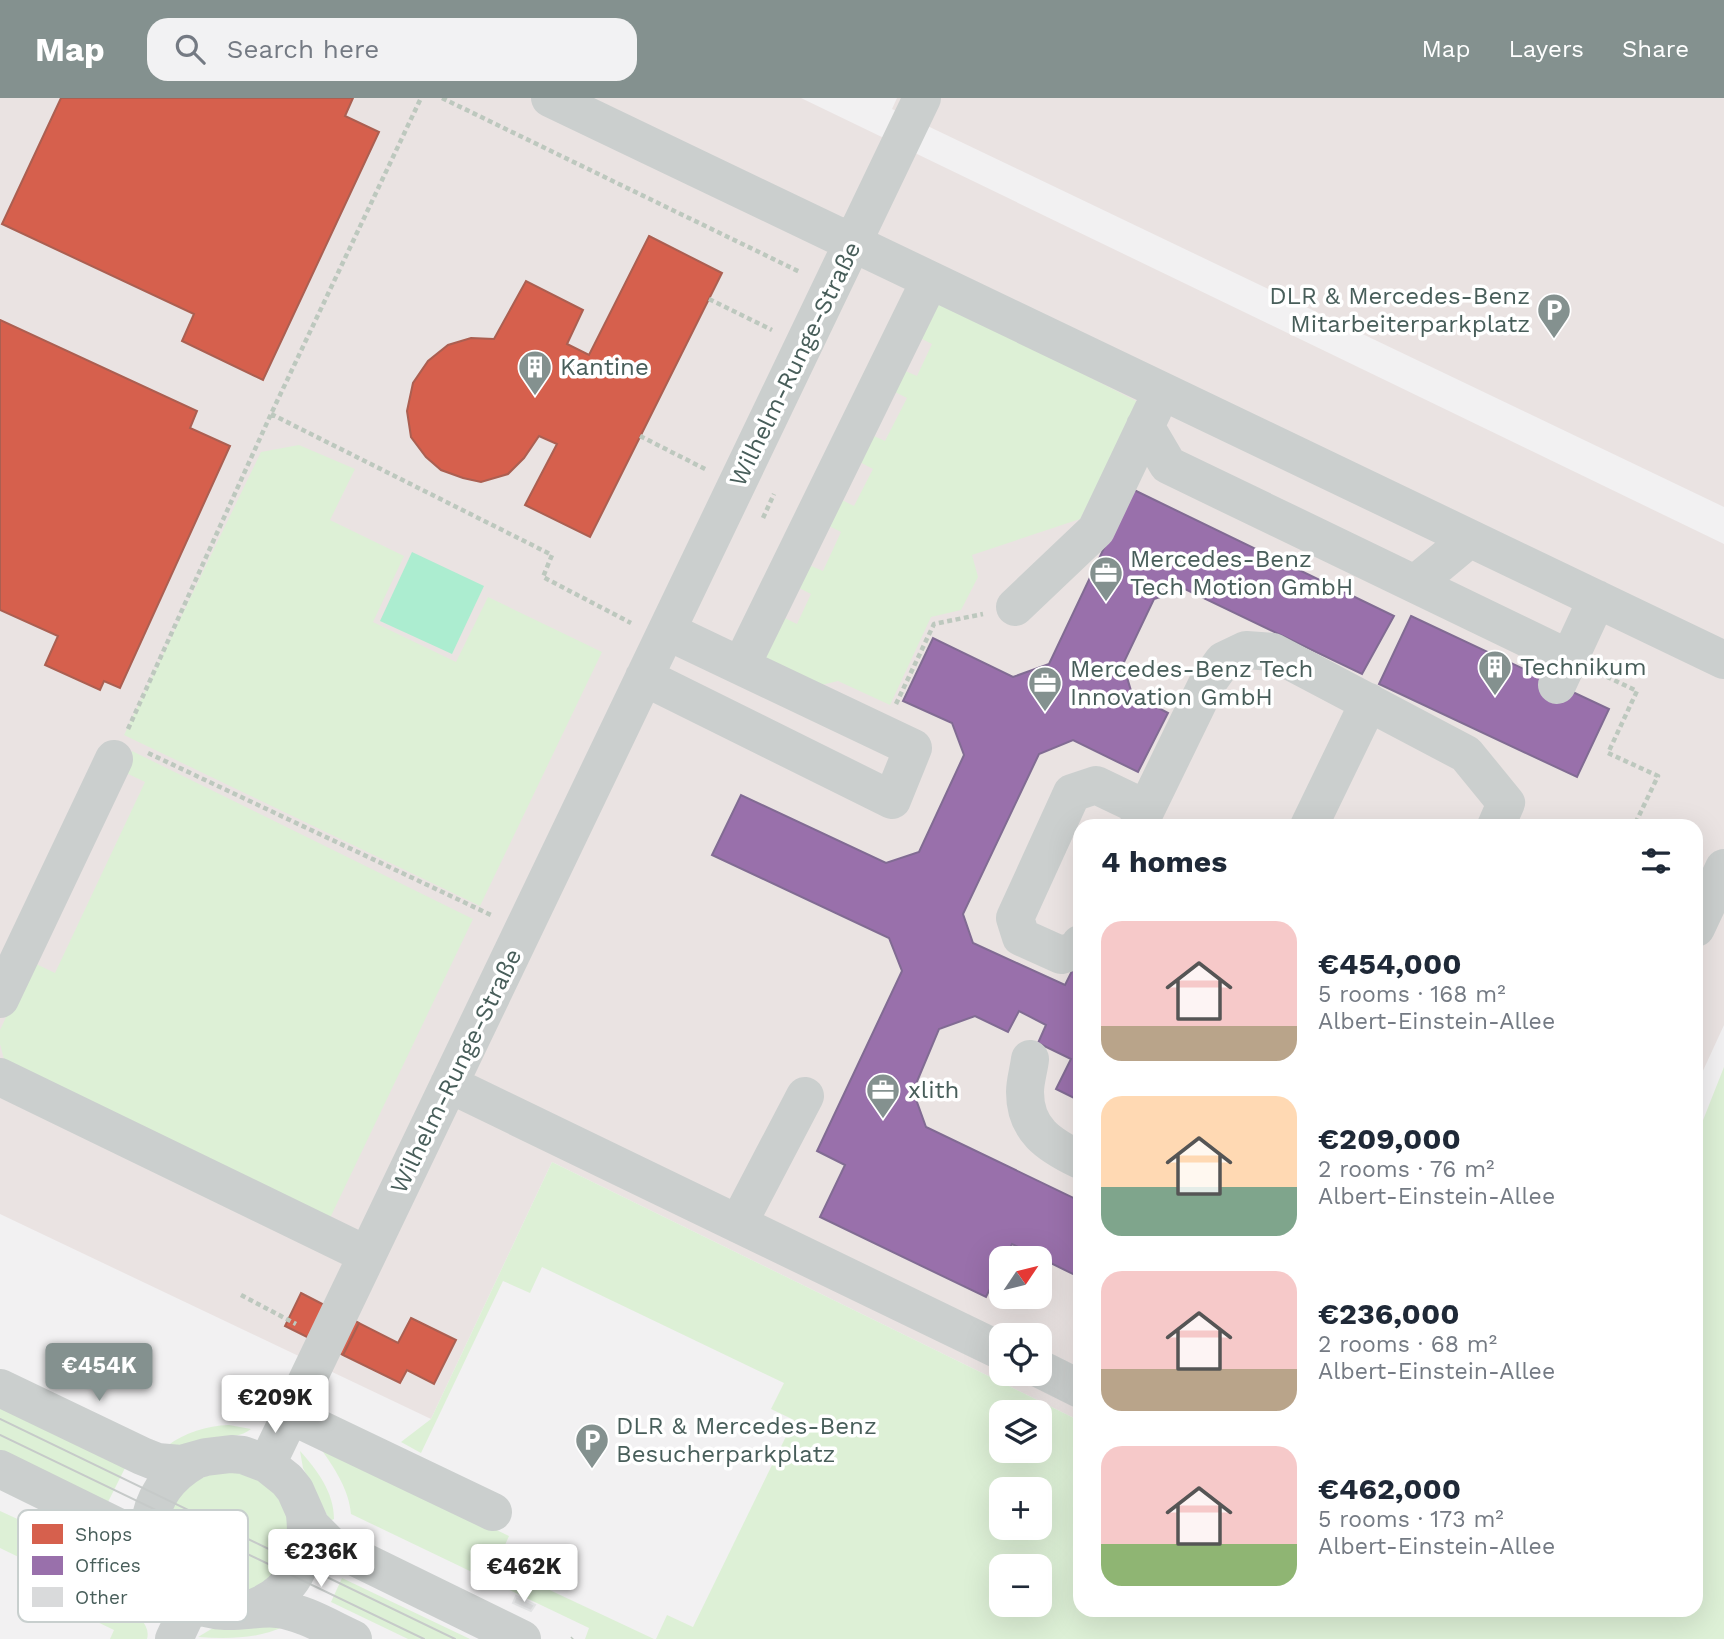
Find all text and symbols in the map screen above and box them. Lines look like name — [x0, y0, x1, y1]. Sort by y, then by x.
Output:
search box — [147, 18, 637, 81]
text: Map — [35, 30, 105, 69]
icon: search — [171, 30, 209, 68]
text: Search here — [227, 34, 379, 64]
text: Map — [1422, 35, 1470, 63]
text: Layers — [1508, 35, 1584, 63]
text: Share — [1622, 35, 1689, 63]
street label: Wilhelm-Runge-Straße — [724, 237, 866, 491]
place label: DLR & Mercedes-Benz Mitarbeiterparkplatz — [1269, 282, 1530, 338]
parking icon: DLR & Mercedes-Benz Mitarbeiterparkplatz — [1535, 291, 1573, 340]
building icon: Kantine — [516, 348, 554, 397]
place label: Kantine — [560, 353, 649, 381]
place label: Mercedes-Benz Tech Motion GmbH — [1130, 545, 1353, 601]
office icon: Mercedes-Benz Tech Motion GmbH — [1087, 554, 1125, 603]
building icon: Technikum — [1476, 648, 1514, 697]
place label: Technikum — [1520, 653, 1647, 681]
place label: Mercedes-Benz Tech Innovation GmbH — [1070, 655, 1313, 711]
office icon: Mercedes-Benz Tech Innovation GmbH — [1026, 664, 1064, 713]
icon: filters — [1637, 842, 1675, 880]
text: 4 homes — [1101, 844, 1227, 879]
street label: Wilhelm-Runge-Straße — [385, 944, 527, 1198]
text: €454,000 — [1318, 946, 1462, 981]
icon: home — [1157, 949, 1241, 1033]
text: 5 rooms · 168 m² — [1318, 981, 1506, 1008]
text: Albert-Einstein-Allee — [1318, 1008, 1555, 1035]
office icon: xlith — [864, 1071, 902, 1120]
place label: xlith — [908, 1076, 959, 1104]
text: €209,000 — [1318, 1121, 1461, 1156]
icon: home — [1157, 1124, 1241, 1208]
text: 2 rooms · 76 m² — [1318, 1156, 1494, 1183]
text: Albert-Einstein-Allee — [1318, 1183, 1555, 1210]
north arrow — [989, 1246, 1052, 1309]
map controls — [989, 1246, 1052, 1617]
text: €236,000 — [1318, 1296, 1460, 1331]
icon: home — [1157, 1299, 1241, 1383]
button: locate — [989, 1323, 1052, 1386]
text: 2 rooms · 68 m² — [1318, 1331, 1497, 1358]
pin: €454K — [50, 1344, 148, 1403]
text: €454K — [61, 1352, 137, 1379]
text: Albert-Einstein-Allee — [1318, 1358, 1555, 1385]
pin: €209K — [226, 1376, 324, 1435]
text: €209K — [238, 1384, 312, 1411]
button: layers — [989, 1400, 1052, 1463]
place label: DLR & Mercedes-Benz Besucherparkplatz — [616, 1412, 877, 1468]
parking icon: DLR & Mercedes-Benz Besucherparkplatz — [573, 1421, 611, 1470]
text: €462,000 — [1318, 1471, 1461, 1506]
icon: home — [1157, 1474, 1241, 1558]
button: + — [989, 1477, 1052, 1540]
text: 5 rooms · 173 m² — [1318, 1506, 1504, 1533]
legend — [18, 1510, 248, 1622]
text: Shops — [75, 1523, 132, 1546]
pin: €236K — [272, 1530, 370, 1589]
text: Albert-Einstein-Allee — [1318, 1533, 1555, 1560]
text: €236K — [284, 1538, 358, 1565]
pin: €462K — [475, 1544, 573, 1604]
text: €462K — [487, 1553, 561, 1580]
text: Offices — [75, 1554, 141, 1577]
button: − — [989, 1554, 1052, 1617]
text: Other — [75, 1586, 128, 1609]

